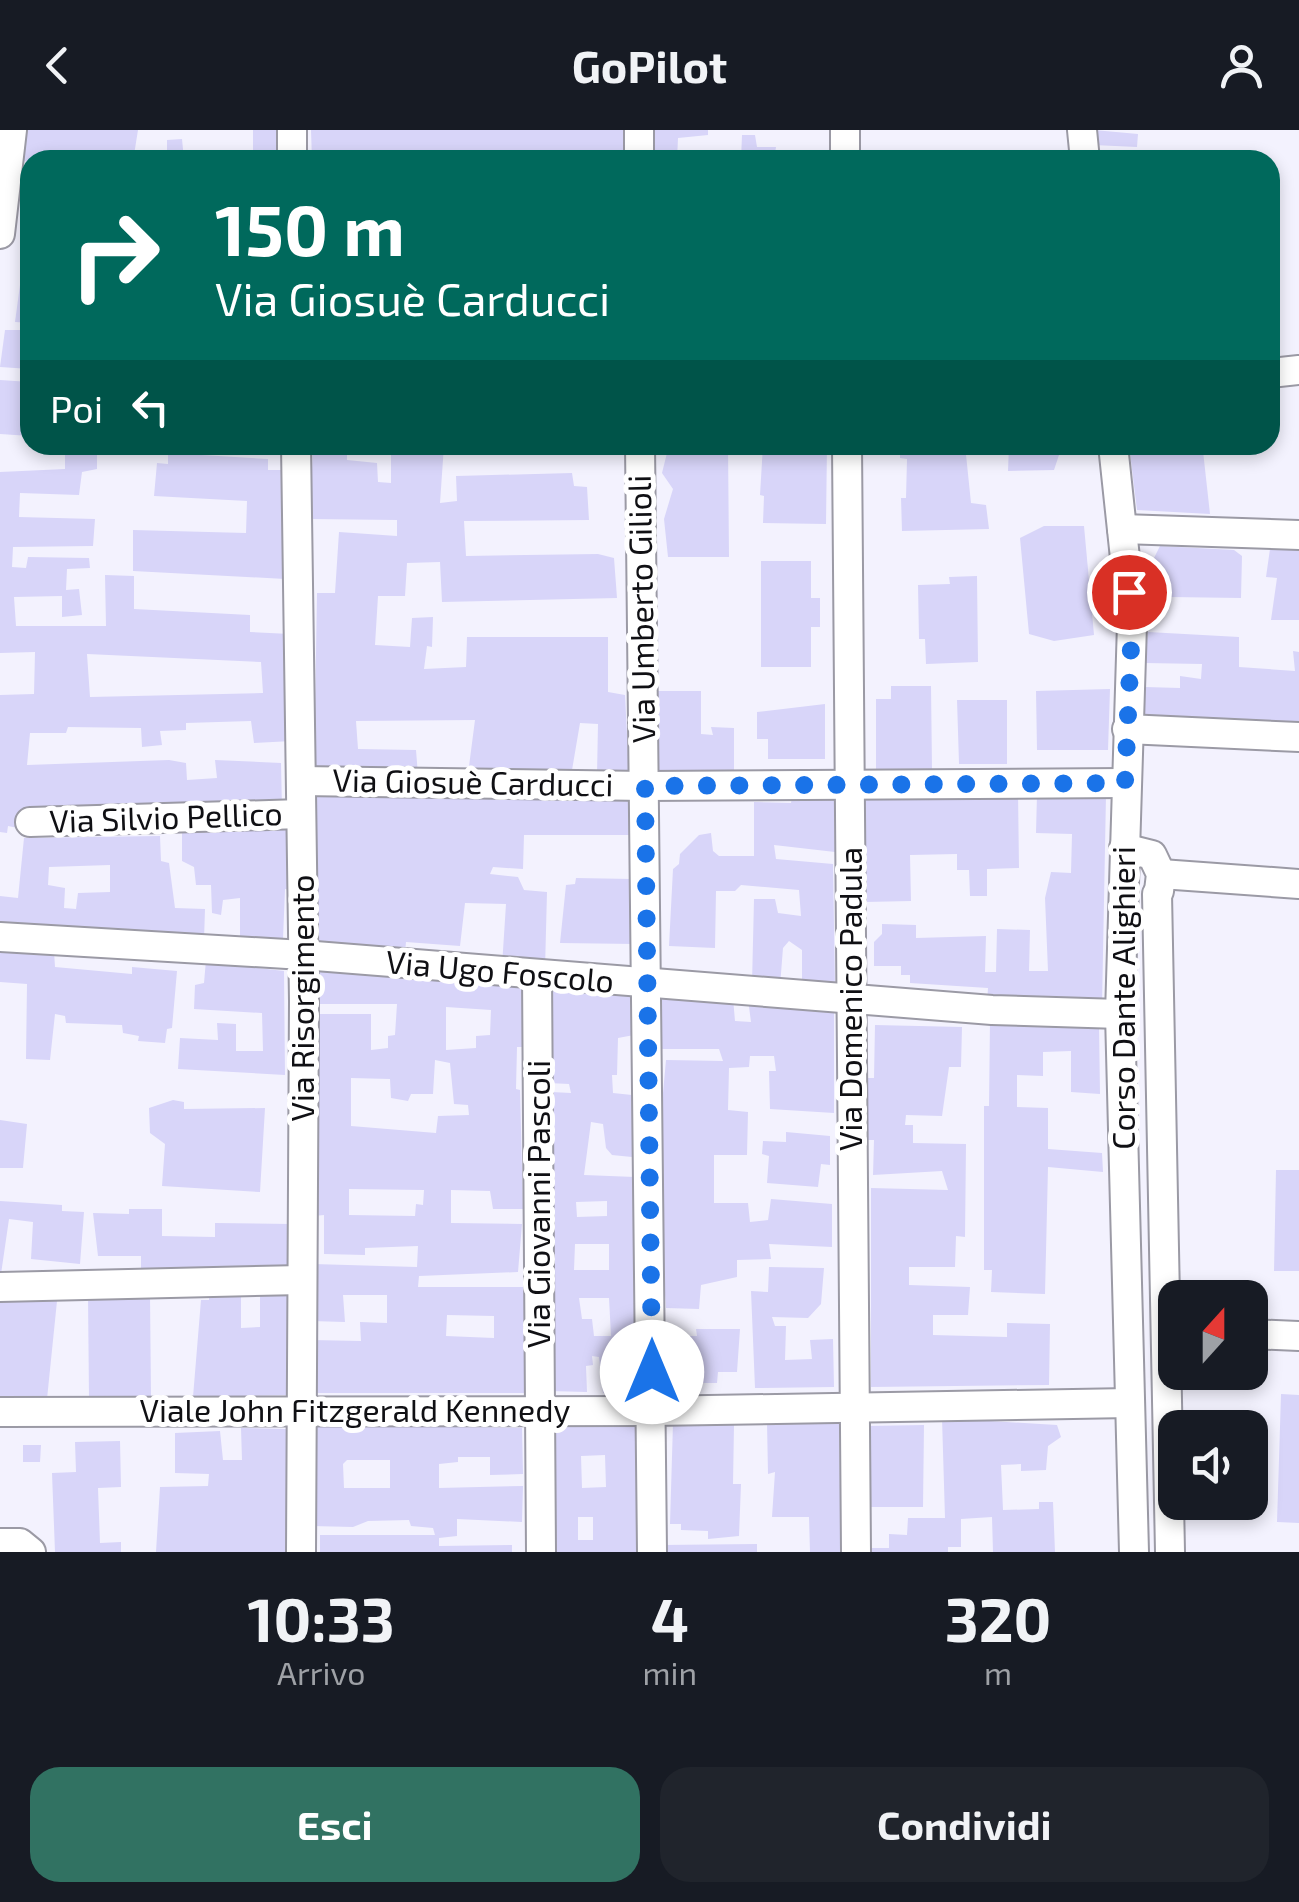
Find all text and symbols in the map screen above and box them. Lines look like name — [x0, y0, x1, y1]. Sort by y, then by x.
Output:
icon: back — [30, 38, 85, 93]
text: GoPilot — [572, 38, 727, 92]
icon: person — [1214, 38, 1269, 93]
text: 150 m — [215, 186, 405, 270]
icon: right — [50, 190, 180, 320]
text: Via Giosuè Carducci — [215, 271, 610, 325]
icon: left — [123, 380, 178, 435]
text: Poi — [50, 385, 103, 431]
street label: Via Umberto Gilioli — [619, 475, 661, 744]
pin — [1087, 550, 1172, 635]
icon: arrive — [1102, 565, 1157, 620]
street label: Via Giosuè Carducci — [332, 760, 614, 802]
street label: Via Silvio Pellico — [49, 793, 283, 839]
street label: Corso Dante Alighieri — [1103, 846, 1141, 1150]
street label: Via Domenico Padula — [830, 847, 868, 1151]
street label: Via Risorgimento — [282, 875, 320, 1121]
street label: Via Ugo Foscolo — [385, 941, 616, 999]
street label: Via Giovanni Pascoli — [518, 1060, 556, 1348]
north arrow — [1158, 1280, 1268, 1390]
map controls — [1158, 1280, 1268, 1520]
position arrow — [600, 1320, 704, 1424]
street label: Viale John Fitzgerald Kennedy — [140, 1390, 570, 1428]
button: sound — [1158, 1410, 1268, 1520]
text: 10:33 — [248, 1582, 395, 1654]
text: 4 — [651, 1582, 689, 1654]
text: 320 — [945, 1582, 1051, 1654]
text: Arrivo — [277, 1653, 365, 1691]
text: min — [642, 1653, 697, 1691]
text: m — [984, 1653, 1012, 1691]
button: Esci — [30, 1767, 640, 1882]
button: Condividi — [660, 1767, 1269, 1882]

